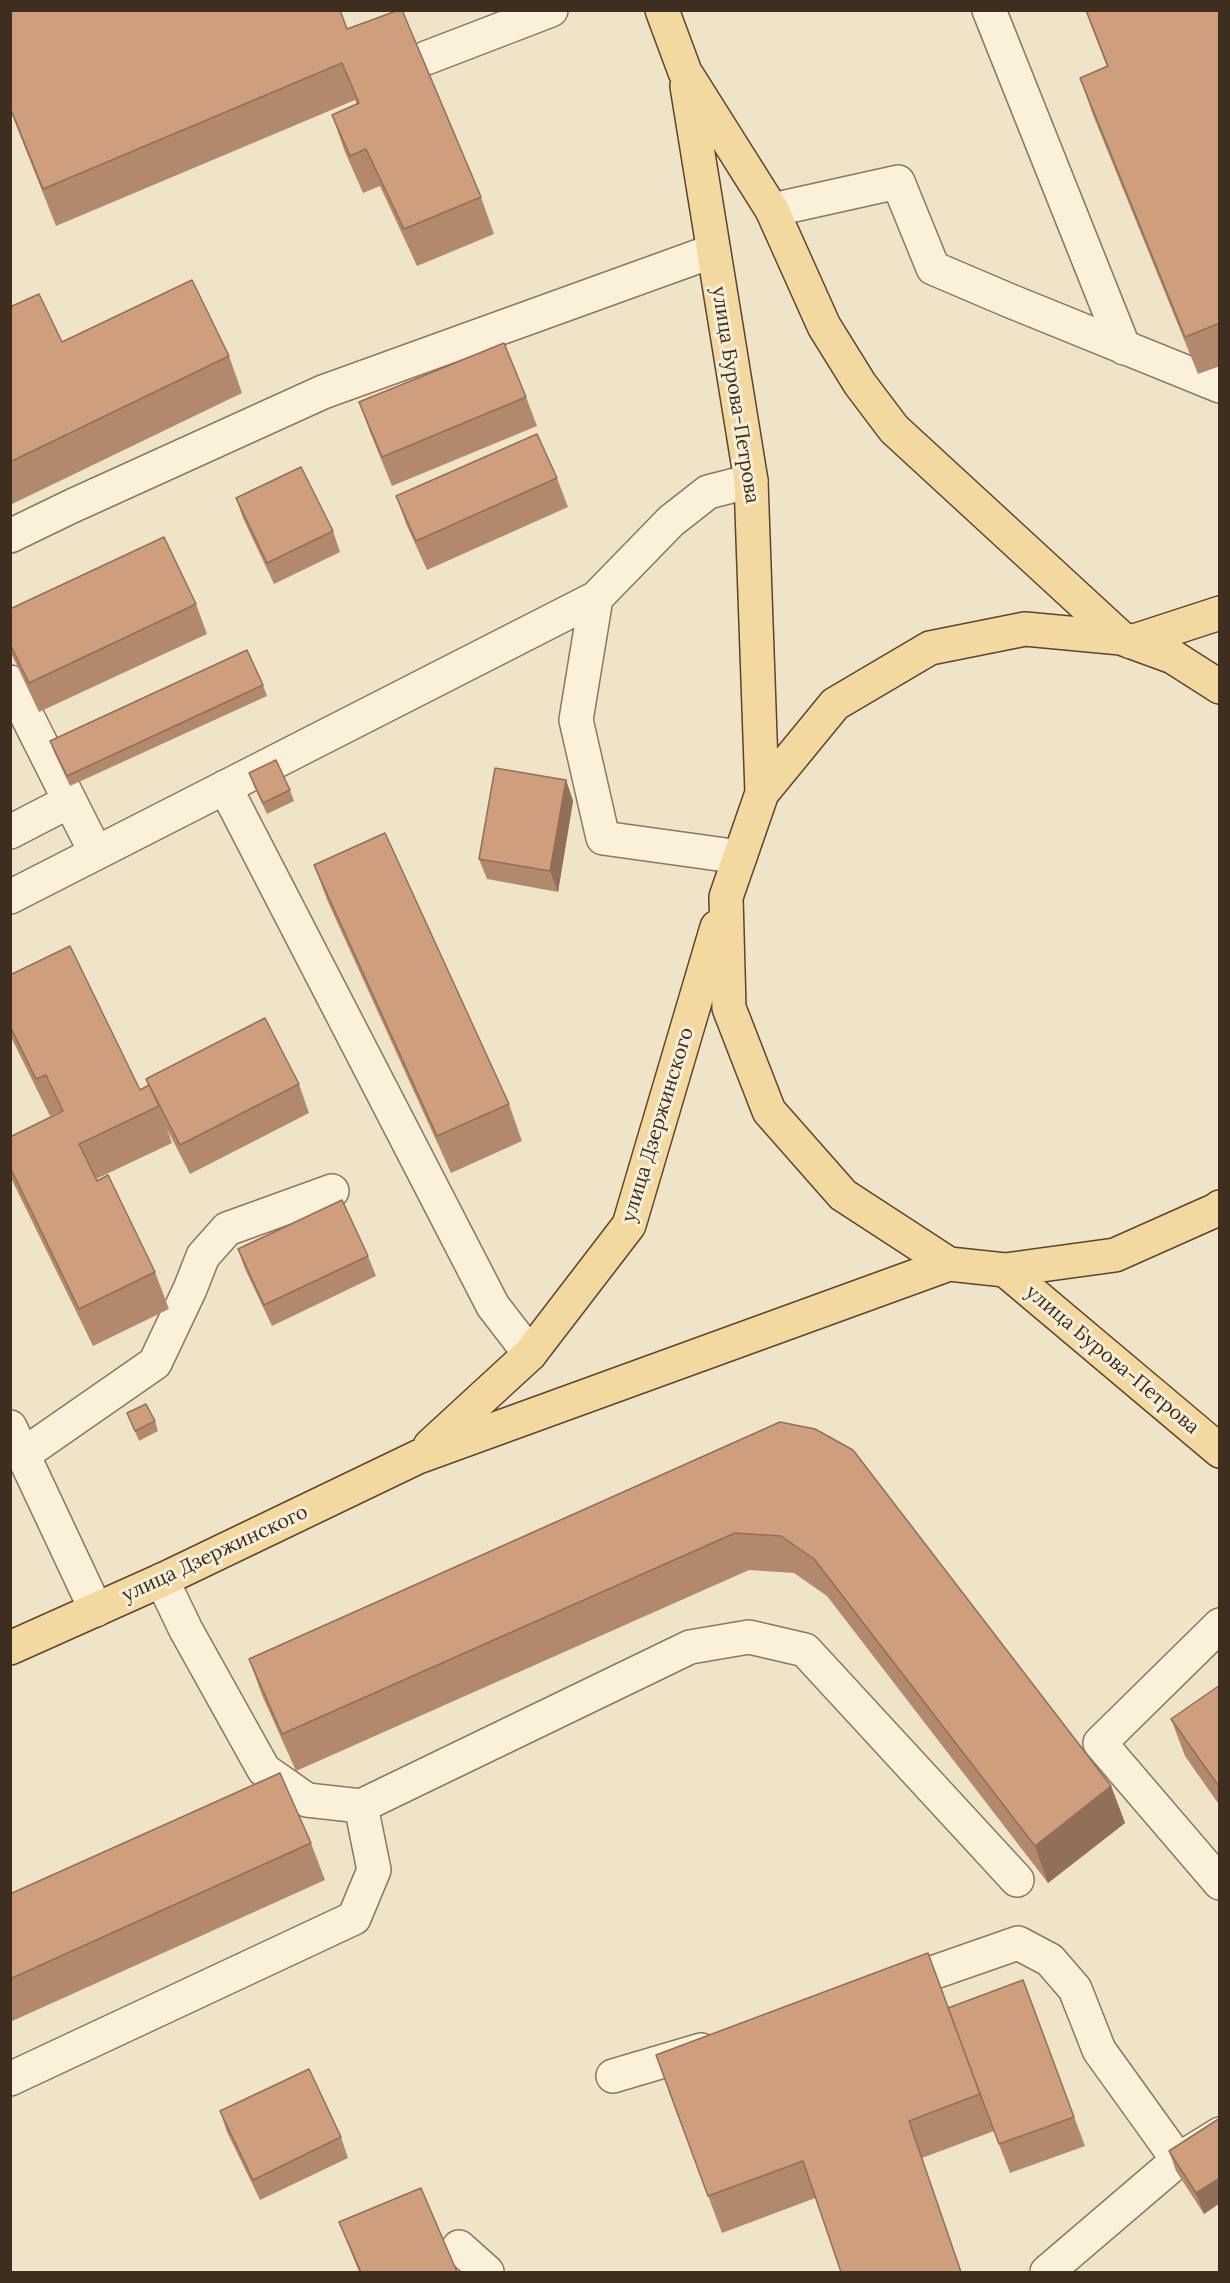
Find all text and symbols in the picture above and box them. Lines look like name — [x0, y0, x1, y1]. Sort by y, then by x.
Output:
street label: улица Бурова-Петрова — [706, 285, 764, 505]
street label: улица Дзержинского — [617, 1025, 699, 1225]
street label: улица Бурова-Петрова — [1020, 1280, 1204, 1440]
street label: улица Дзержинского — [118, 1500, 312, 1608]

